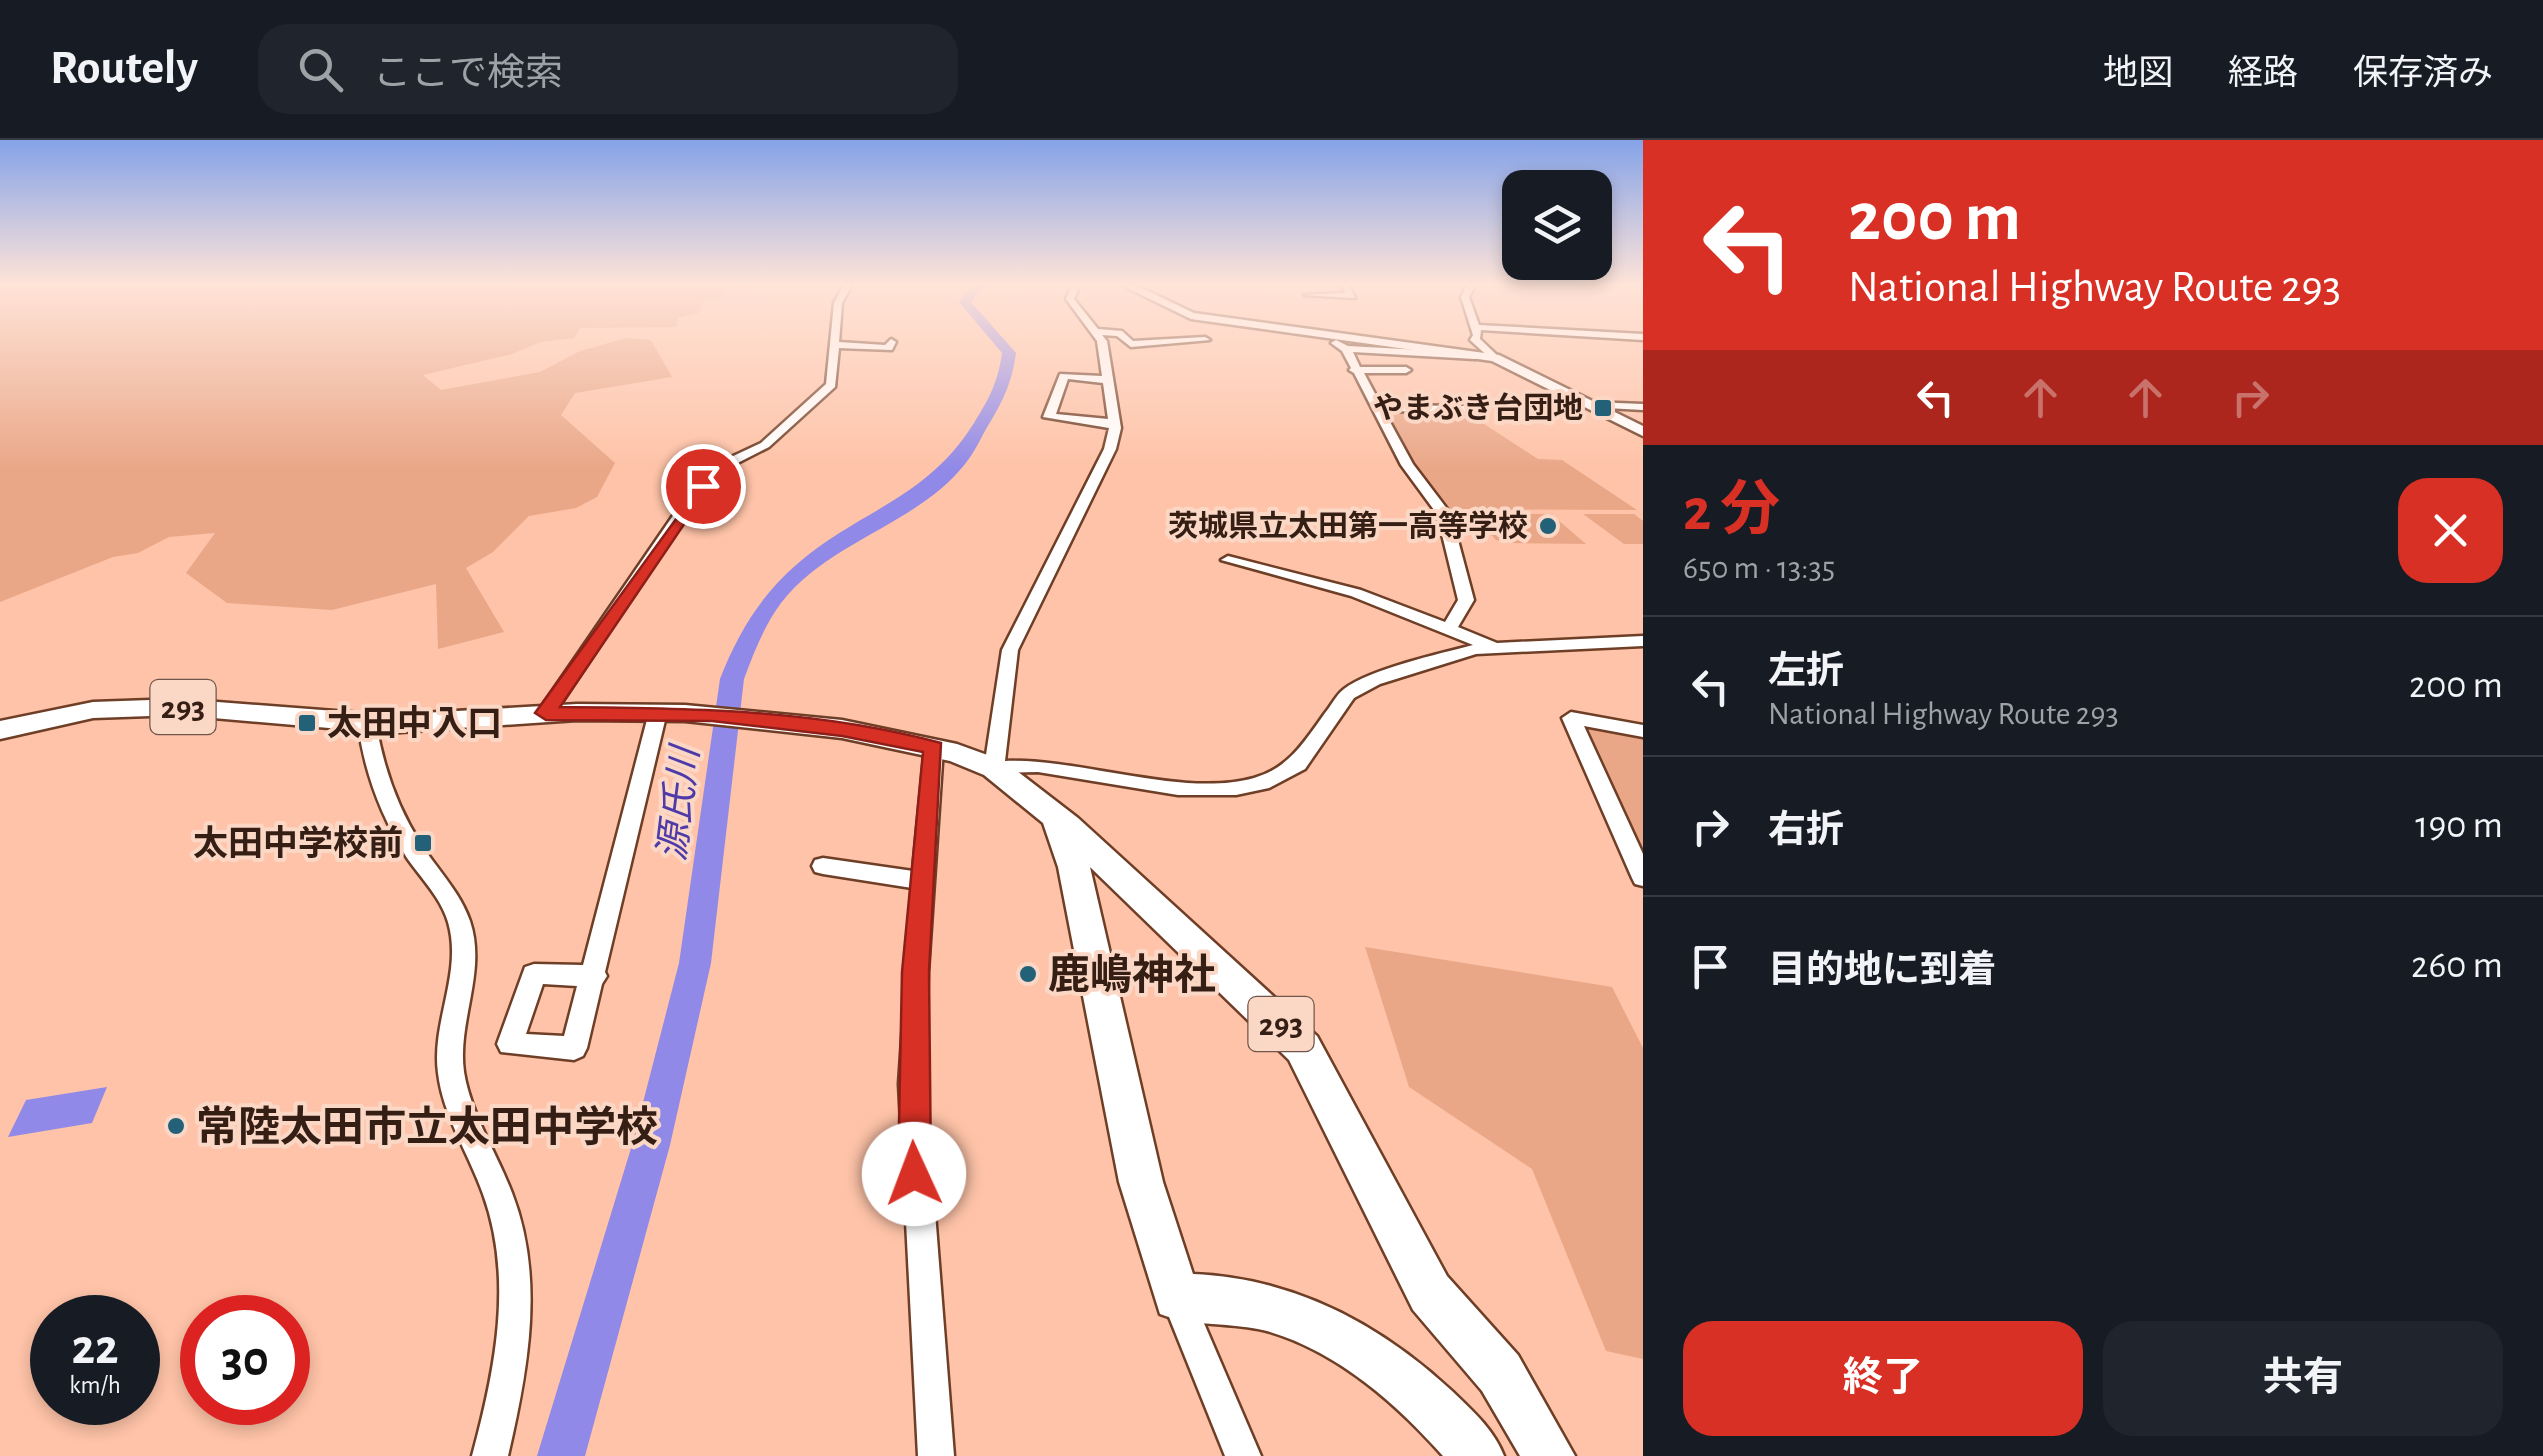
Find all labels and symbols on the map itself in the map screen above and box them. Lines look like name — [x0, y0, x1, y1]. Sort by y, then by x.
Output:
place label: やまぶき台団地 — [1373, 392, 1583, 424]
marker: やまぶき台団地 — [1592, 397, 1614, 419]
pin — [661, 444, 746, 529]
place label: 茨城県立太田第一高等学校 — [1168, 510, 1528, 542]
marker: 茨城県立太田第一高等学校 — [1537, 515, 1559, 537]
road number: 293 — [150, 680, 216, 734]
place label: 太田中入口 — [327, 705, 502, 742]
marker: 太田中入口 — [296, 712, 318, 734]
water label: 源氏川 — [652, 741, 706, 863]
place label: 太田中学校前 — [193, 824, 403, 862]
marker: 太田中学校前 — [412, 832, 434, 854]
place label: 鹿嶋神社 — [1048, 953, 1216, 997]
marker: 鹿嶋神社 — [1017, 963, 1039, 985]
road number: 293 — [1248, 997, 1314, 1051]
place label: 常陸太田市立太田中学校 — [196, 1105, 658, 1149]
marker: 常陸太田市立太田中学校 — [165, 1115, 187, 1137]
position arrow — [862, 1122, 966, 1226]
speed limit sign: 30 — [180, 1295, 310, 1425]

